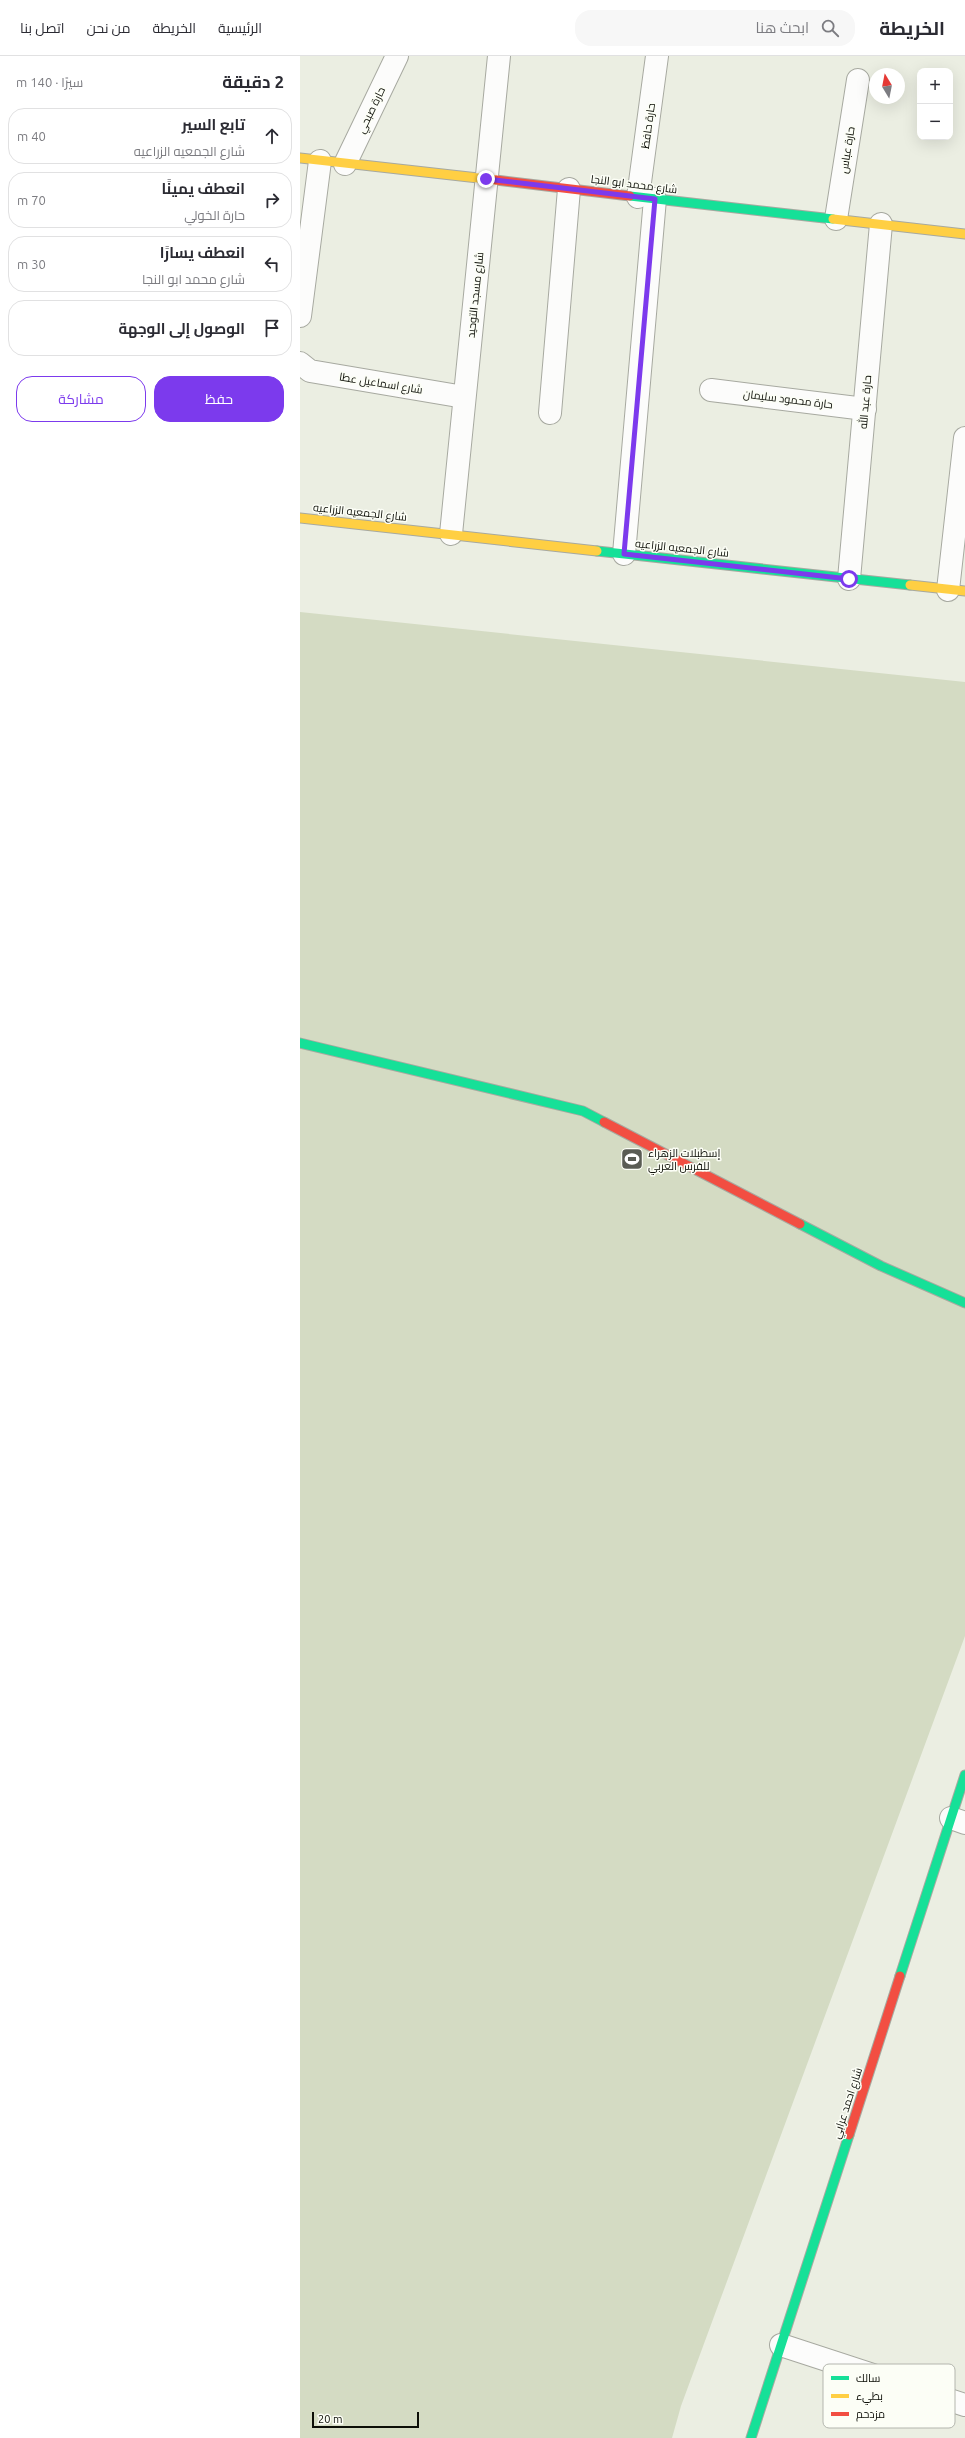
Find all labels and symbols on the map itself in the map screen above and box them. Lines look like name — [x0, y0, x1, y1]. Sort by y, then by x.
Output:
north arrow — [869, 68, 905, 104]
street label: حارة صبحي — [355, 85, 390, 136]
street label: حارة حافظ — [639, 102, 658, 150]
street label: حارة عباس — [837, 126, 858, 175]
route end — [477, 170, 495, 188]
street label: شارع محمد ابو النجا — [590, 173, 678, 197]
street label: شارع مسجد التوحيد — [465, 252, 487, 339]
street label: شارع اسماعيل عطا — [338, 370, 424, 398]
street label: حارة عبد الله — [855, 374, 874, 429]
street label: حارة محمود سليمان — [742, 388, 833, 411]
street label: شارع الجمعيه الزراعيه — [312, 501, 407, 525]
street label: شارع الجمعيه الزراعيه — [634, 537, 729, 561]
route start — [840, 570, 858, 588]
sports icon: إسطبلات الزهراء للفرس العربي — [619, 1146, 645, 1172]
place label: إسطبلات الزهراء للفرس العربي — [648, 1147, 720, 1175]
street label: شارع احمد عرابي — [830, 2066, 867, 2141]
legend — [823, 2364, 955, 2428]
text: سالك — [856, 2372, 880, 2384]
text: بطيء — [856, 2390, 883, 2405]
text: مزدحم — [856, 2408, 885, 2422]
scale bar — [312, 2410, 419, 2429]

